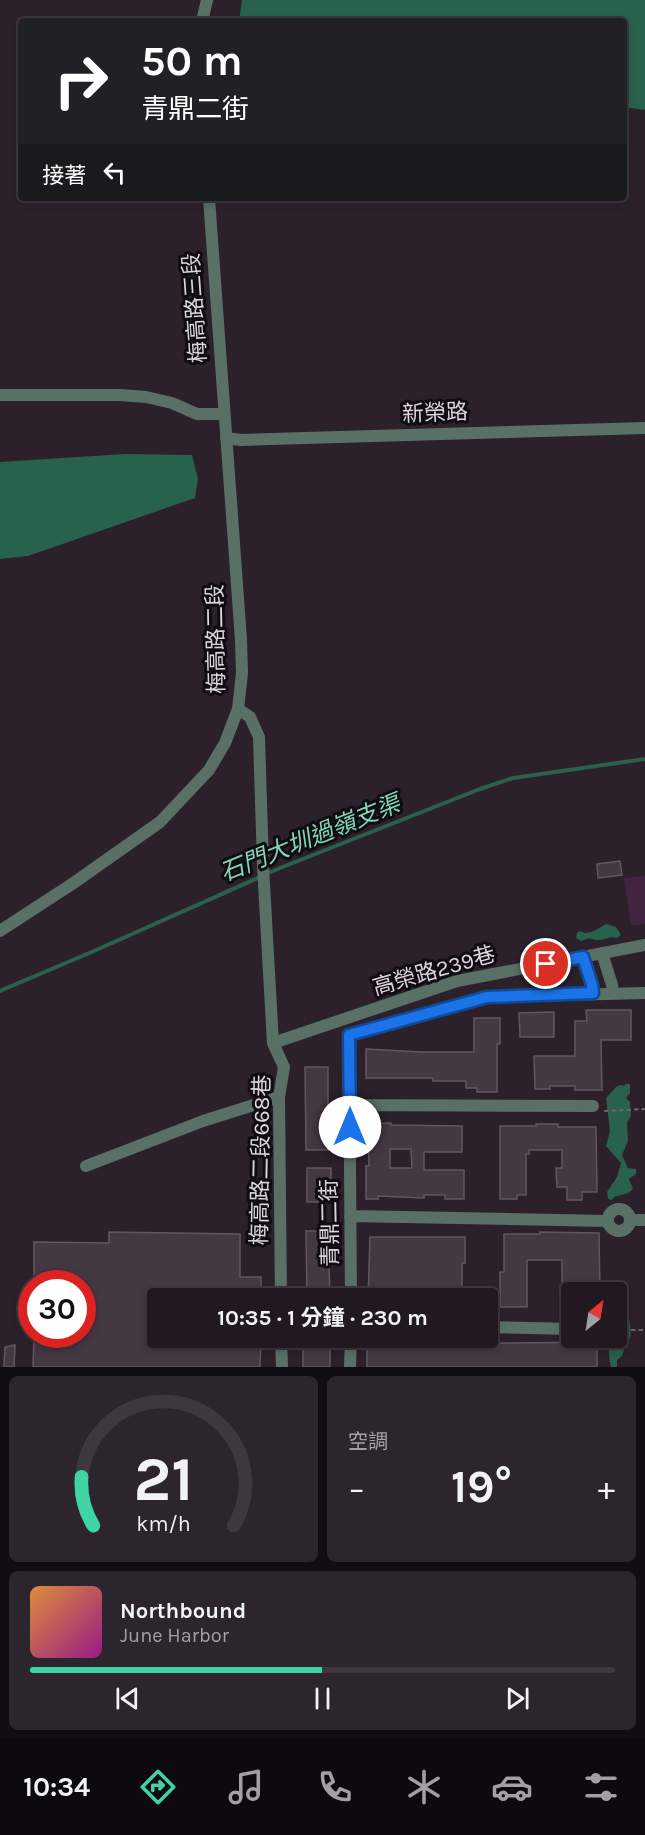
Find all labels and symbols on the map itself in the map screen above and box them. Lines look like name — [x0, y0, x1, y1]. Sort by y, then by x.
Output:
street label: 梅高路三段 — [178, 252, 212, 364]
street label: 新榮路 — [402, 399, 468, 427]
street label: 梅高路二段 — [202, 584, 230, 694]
water label: 石門大圳過嶺支渠 — [216, 788, 407, 887]
pin — [520, 938, 571, 989]
street label: 高榮路239巷 — [370, 941, 498, 1001]
street label: 梅高路二段668巷 — [247, 1074, 275, 1246]
position arrow — [318, 1095, 382, 1159]
street label: 青鼎二街 — [316, 1179, 344, 1267]
speed limit sign: 30 — [18, 1270, 96, 1348]
north arrow — [561, 1282, 627, 1348]

